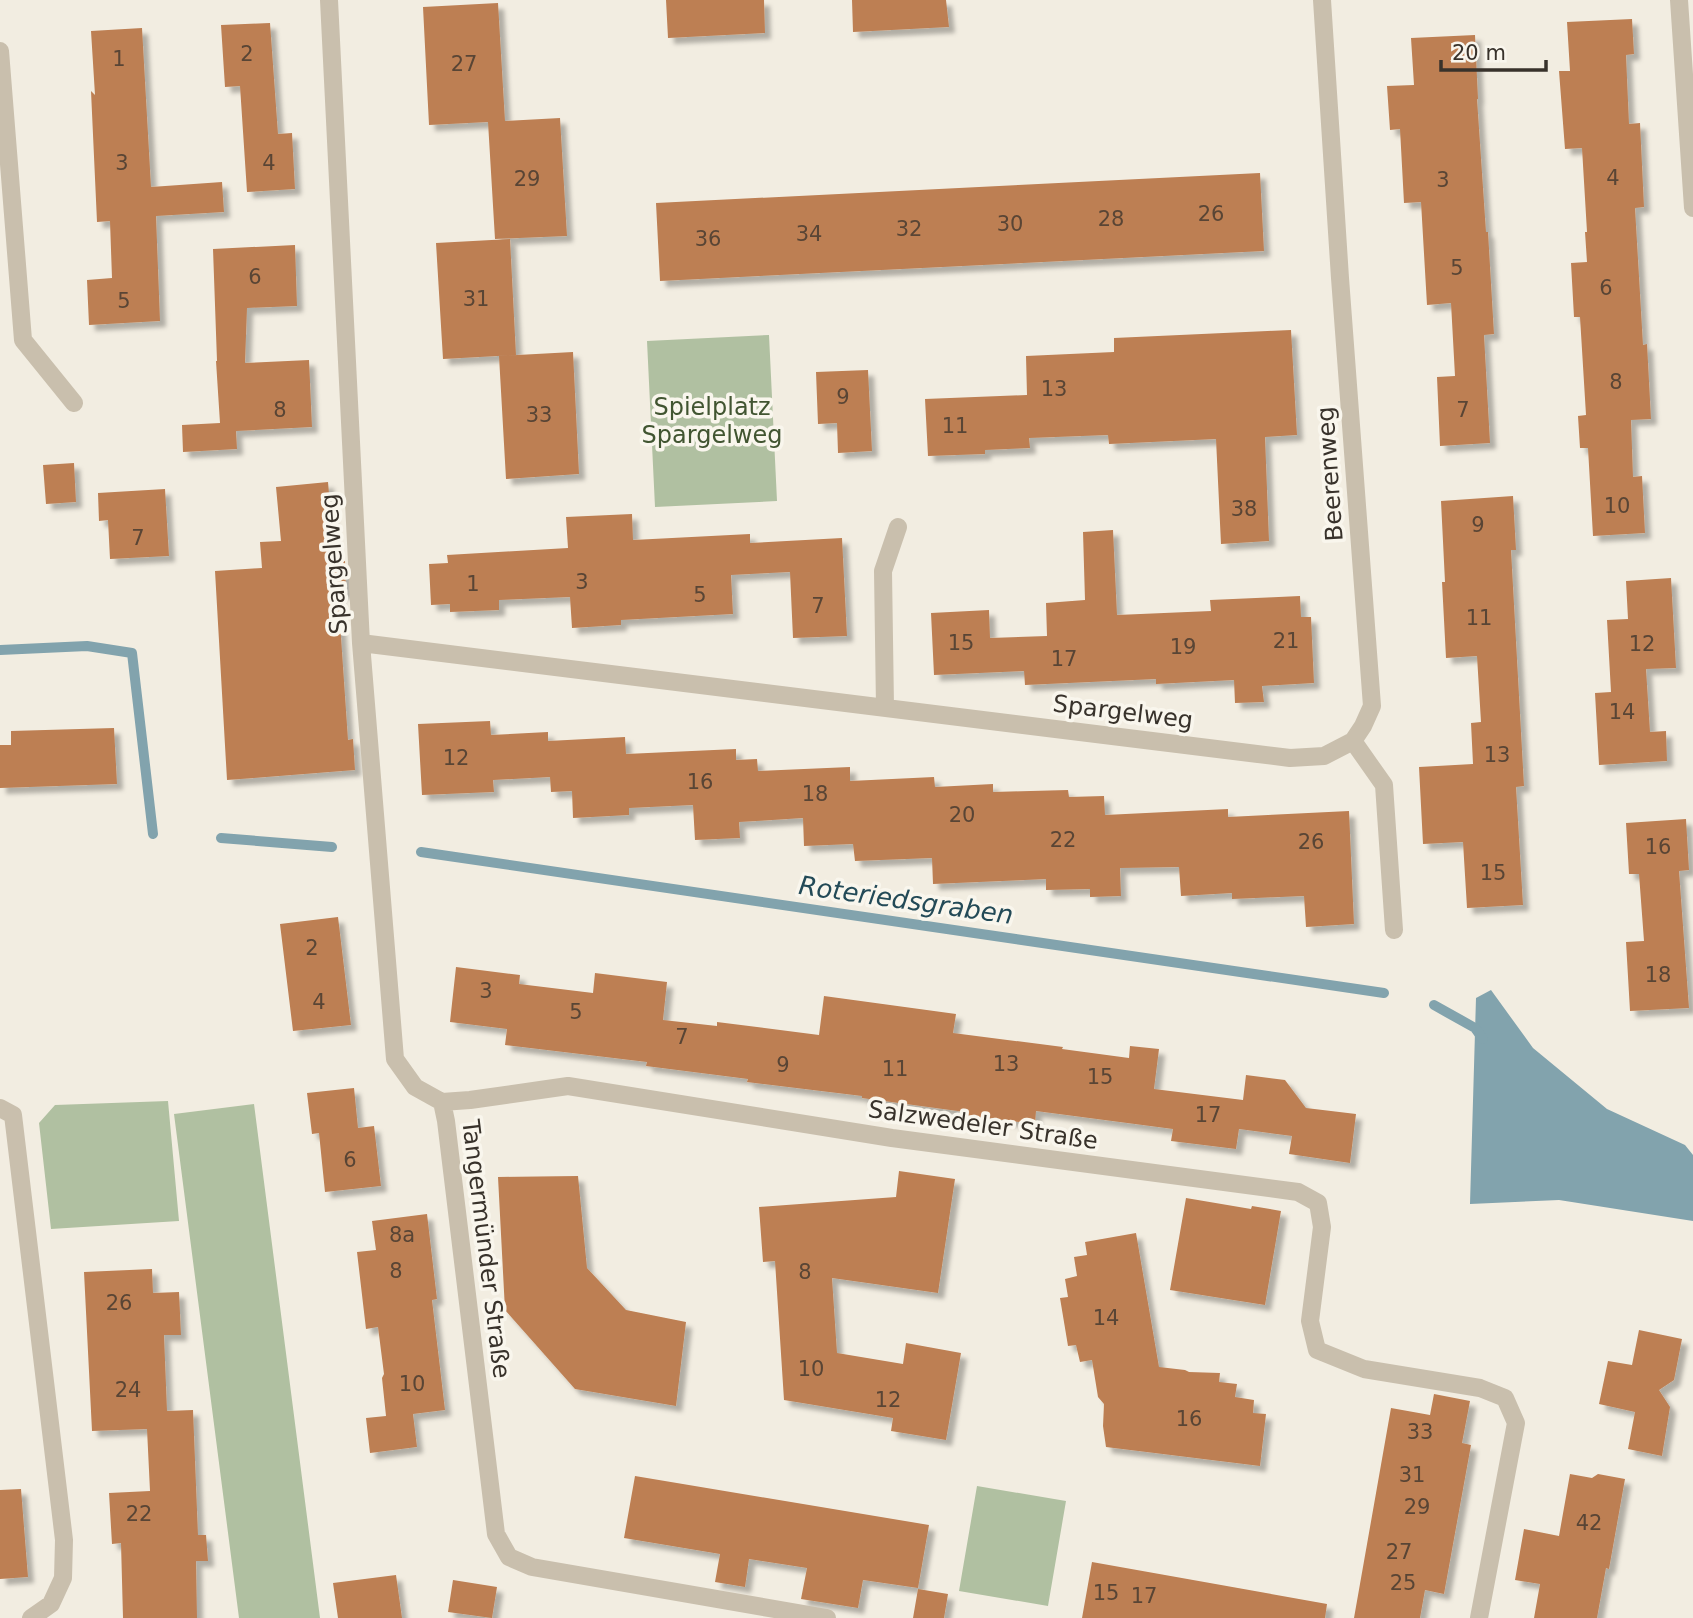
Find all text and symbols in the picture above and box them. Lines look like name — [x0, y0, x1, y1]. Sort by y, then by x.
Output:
scale bar — [1441, 28, 1546, 72]
text: 20 m — [1452, 41, 1506, 65]
house number: 2 — [240, 42, 254, 66]
house number: 1 — [112, 47, 126, 71]
house number: 27 — [451, 52, 477, 76]
house number: 3 — [115, 151, 129, 175]
house number: 4 — [262, 151, 276, 175]
house number: 4 — [1606, 166, 1620, 190]
house number: 29 — [514, 167, 540, 191]
house number: 3 — [1436, 168, 1450, 192]
house number: 26 — [1198, 202, 1224, 226]
house number: 28 — [1098, 207, 1124, 231]
house number: 30 — [997, 212, 1023, 236]
house number: 32 — [896, 217, 922, 241]
house number: 34 — [796, 222, 822, 246]
house number: 36 — [695, 227, 721, 251]
house number: 5 — [1450, 256, 1464, 280]
house number: 6 — [248, 265, 262, 289]
house number: 6 — [1599, 276, 1613, 300]
house number: 31 — [463, 287, 489, 311]
house number: 5 — [117, 289, 131, 313]
house number: 8 — [1609, 370, 1623, 394]
house number: 13 — [1041, 377, 1067, 401]
house number: 9 — [836, 385, 850, 409]
park label: Spielplatz Spargelweg — [642, 393, 782, 449]
house number: 8 — [273, 398, 287, 422]
house number: 7 — [1456, 398, 1470, 422]
house number: 33 — [526, 403, 552, 427]
street label: Beerenweg — [1311, 406, 1349, 542]
house number: 11 — [942, 414, 968, 438]
street label: Spargelweg — [315, 493, 353, 635]
house number: 10 — [1604, 494, 1630, 518]
house number: 38 — [1231, 497, 1257, 521]
house number: 9 — [1471, 513, 1485, 537]
house number: 7 — [131, 526, 145, 550]
house number: 3 — [575, 570, 589, 594]
house number: 1 — [466, 572, 480, 596]
house number: 5 — [693, 583, 707, 607]
house number: 7 — [811, 594, 825, 618]
house number: 11 — [1466, 606, 1492, 630]
house number: 21 — [1273, 629, 1299, 653]
house number: 15 — [948, 631, 974, 655]
house number: 12 — [1629, 632, 1655, 656]
house number: 19 — [1170, 635, 1196, 659]
house number: 17 — [1051, 647, 1077, 671]
street label: Spargelweg — [1051, 690, 1195, 734]
house number: 14 — [1609, 700, 1635, 724]
house number: 13 — [1484, 743, 1510, 767]
house number: 12 — [443, 746, 469, 770]
house number: 16 — [687, 770, 713, 794]
house number: 18 — [802, 782, 828, 806]
house number: 20 — [949, 803, 975, 827]
house number: 22 — [1050, 828, 1076, 852]
house number: 26 — [1298, 830, 1324, 854]
house number: 16 — [1645, 835, 1671, 859]
house number: 15 — [1480, 861, 1506, 885]
water label: Roteriedsgraben — [797, 870, 1015, 930]
house number: 2 — [305, 936, 319, 960]
house number: 18 — [1645, 963, 1671, 987]
house number: 3 — [479, 979, 493, 1003]
house number: 4 — [312, 990, 326, 1014]
house number: 5 — [569, 1000, 583, 1024]
house number: 7 — [675, 1025, 689, 1049]
house number: 13 — [993, 1052, 1019, 1076]
house number: 9 — [776, 1053, 790, 1077]
house number: 11 — [882, 1057, 908, 1081]
house number: 15 — [1087, 1065, 1113, 1089]
street label: Salzwedeler Straße — [866, 1095, 1100, 1155]
house number: 17 — [1195, 1103, 1221, 1127]
street label: Tangermünder Straße — [456, 1117, 516, 1380]
house number: 6 — [343, 1148, 357, 1172]
house number: 8a — [389, 1223, 415, 1247]
house number: 8 — [389, 1259, 403, 1283]
house number: 8 — [798, 1260, 812, 1284]
house number: 26 — [106, 1291, 132, 1315]
house number: 14 — [1093, 1306, 1119, 1330]
house number: 10 — [798, 1357, 824, 1381]
house number: 10 — [399, 1372, 425, 1396]
house number: 24 — [115, 1378, 141, 1402]
house number: 12 — [875, 1388, 901, 1412]
house number: 16 — [1176, 1407, 1202, 1431]
house number: 33 — [1407, 1420, 1433, 1444]
house number: 31 — [1399, 1463, 1425, 1487]
house number: 29 — [1404, 1495, 1430, 1519]
house number: 22 — [126, 1502, 152, 1526]
house number: 42 — [1576, 1511, 1602, 1535]
house number: 27 — [1386, 1540, 1412, 1564]
house number: 25 — [1390, 1571, 1416, 1595]
house number: 15 — [1093, 1581, 1119, 1605]
house number: 17 — [1131, 1584, 1157, 1608]

